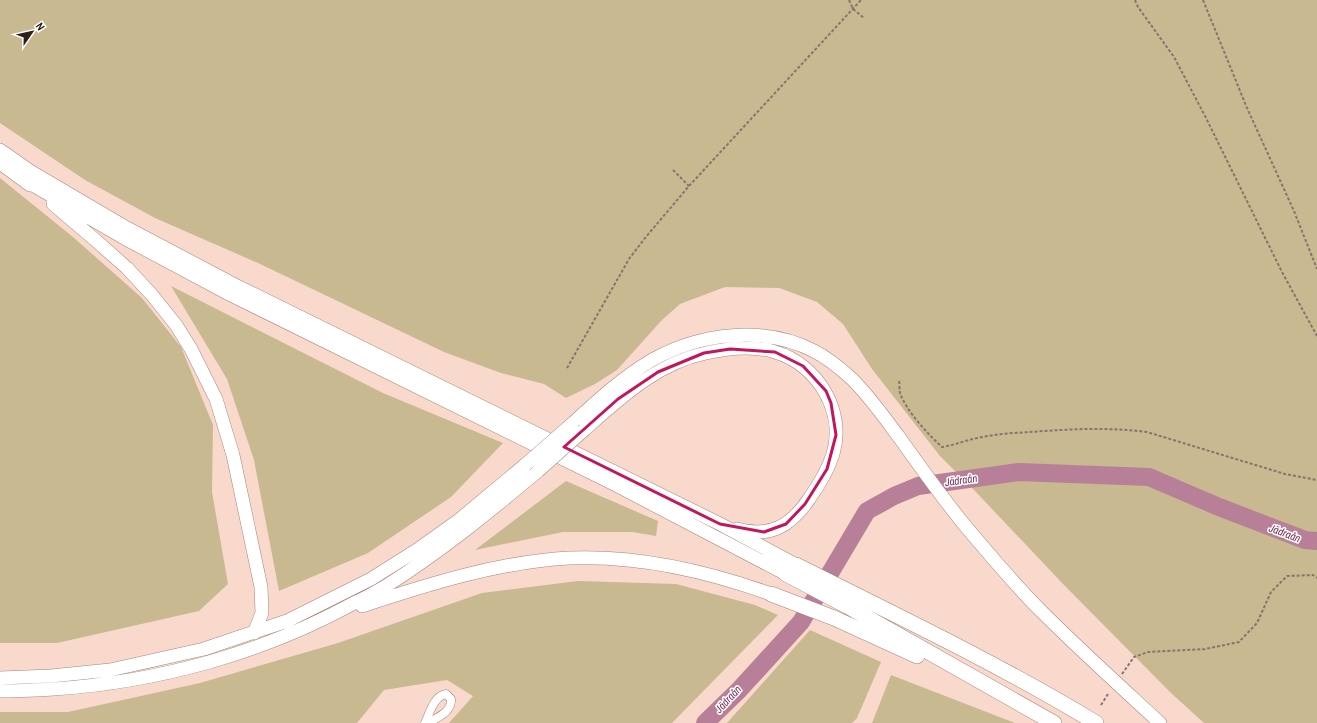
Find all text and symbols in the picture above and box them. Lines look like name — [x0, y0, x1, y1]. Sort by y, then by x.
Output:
north arrow — [12, 12, 52, 52]
text: N — [33, 20, 48, 33]
water label: Jädraån — [943, 471, 978, 489]
water label: Jädraån — [1266, 520, 1303, 545]
water label: Jädraån — [711, 682, 744, 716]

